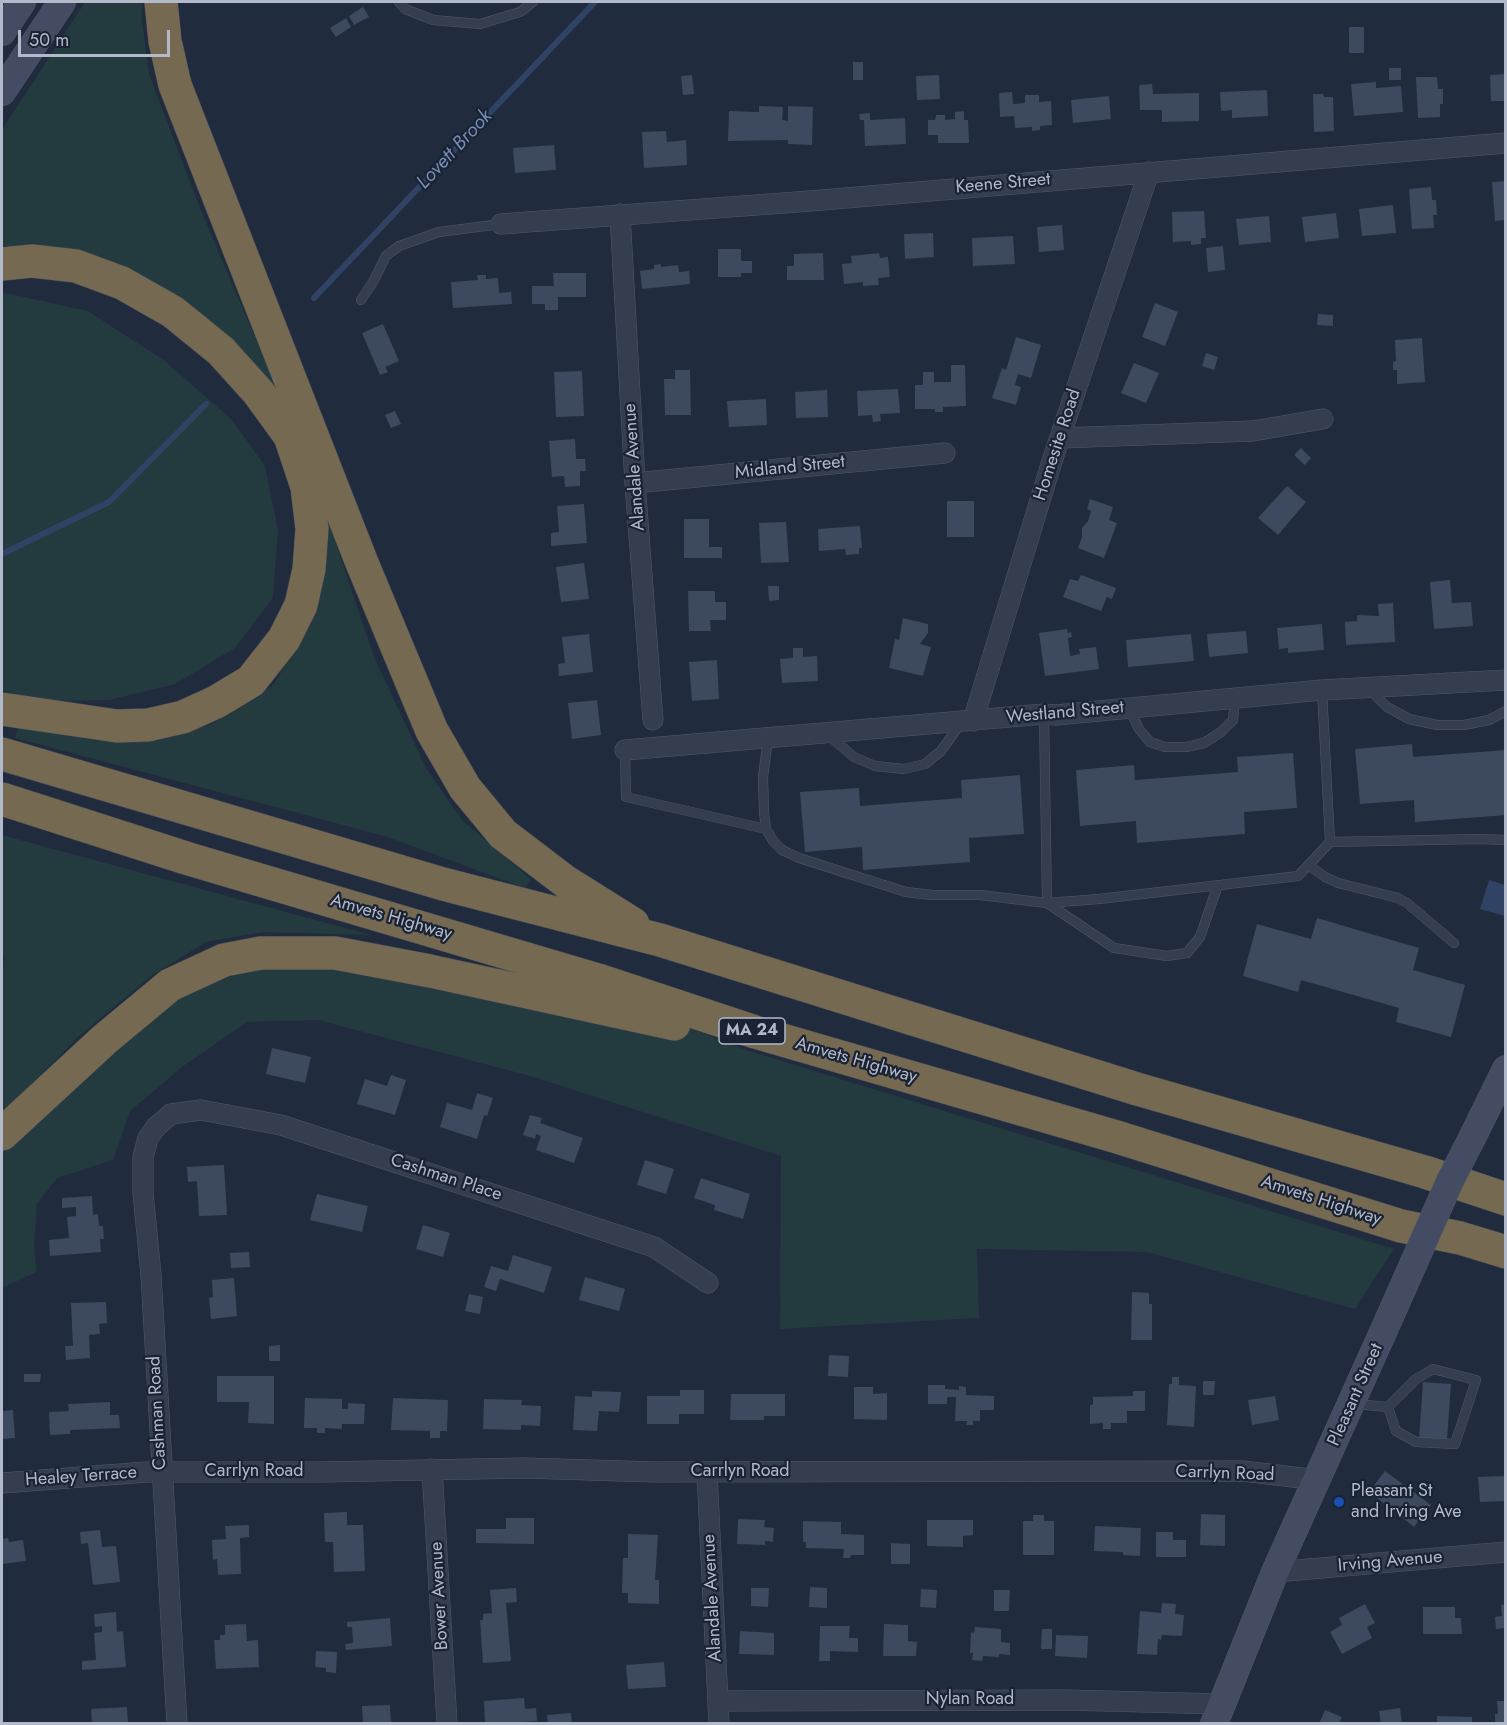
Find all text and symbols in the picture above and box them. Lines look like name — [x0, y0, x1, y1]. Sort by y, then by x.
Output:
scale bar — [21, 18, 172, 56]
text: 50 m — [29, 27, 69, 53]
water label: Lovett Brook — [412, 105, 498, 195]
street label: Keene Street — [955, 169, 1051, 199]
street label: Homesite Road — [1030, 387, 1086, 503]
street label: Alandale Avenue — [620, 402, 650, 532]
street label: Midland Street — [734, 451, 846, 485]
street label: Westland Street — [1005, 697, 1125, 729]
street label: Amvets Highway — [328, 890, 454, 946]
road number: MA 24 — [719, 1018, 785, 1044]
street label: Amvets Highway — [793, 1033, 919, 1089]
street label: Cashman Place — [388, 1150, 504, 1206]
street label: Amvets Highway — [1258, 1171, 1384, 1231]
street label: Pleasant Street — [1324, 1340, 1388, 1450]
street label: Cashman Road — [144, 1355, 172, 1471]
street label: Carrlyn Road — [204, 1461, 304, 1483]
street label: Carrlyn Road — [690, 1461, 790, 1483]
street label: Carrlyn Road — [1175, 1461, 1275, 1487]
street label: Healey Terrace — [24, 1462, 138, 1492]
place label: Pleasant St and Irving Ave — [1351, 1481, 1462, 1524]
marker: Pleasant St and Irving Ave — [1332, 1495, 1346, 1509]
street label: Alandale Avenue — [699, 1534, 727, 1662]
street label: Bower Avenue — [426, 1541, 454, 1651]
street label: Irving Avenue — [1337, 1547, 1443, 1577]
street label: Nylan Road — [926, 1689, 1014, 1711]

